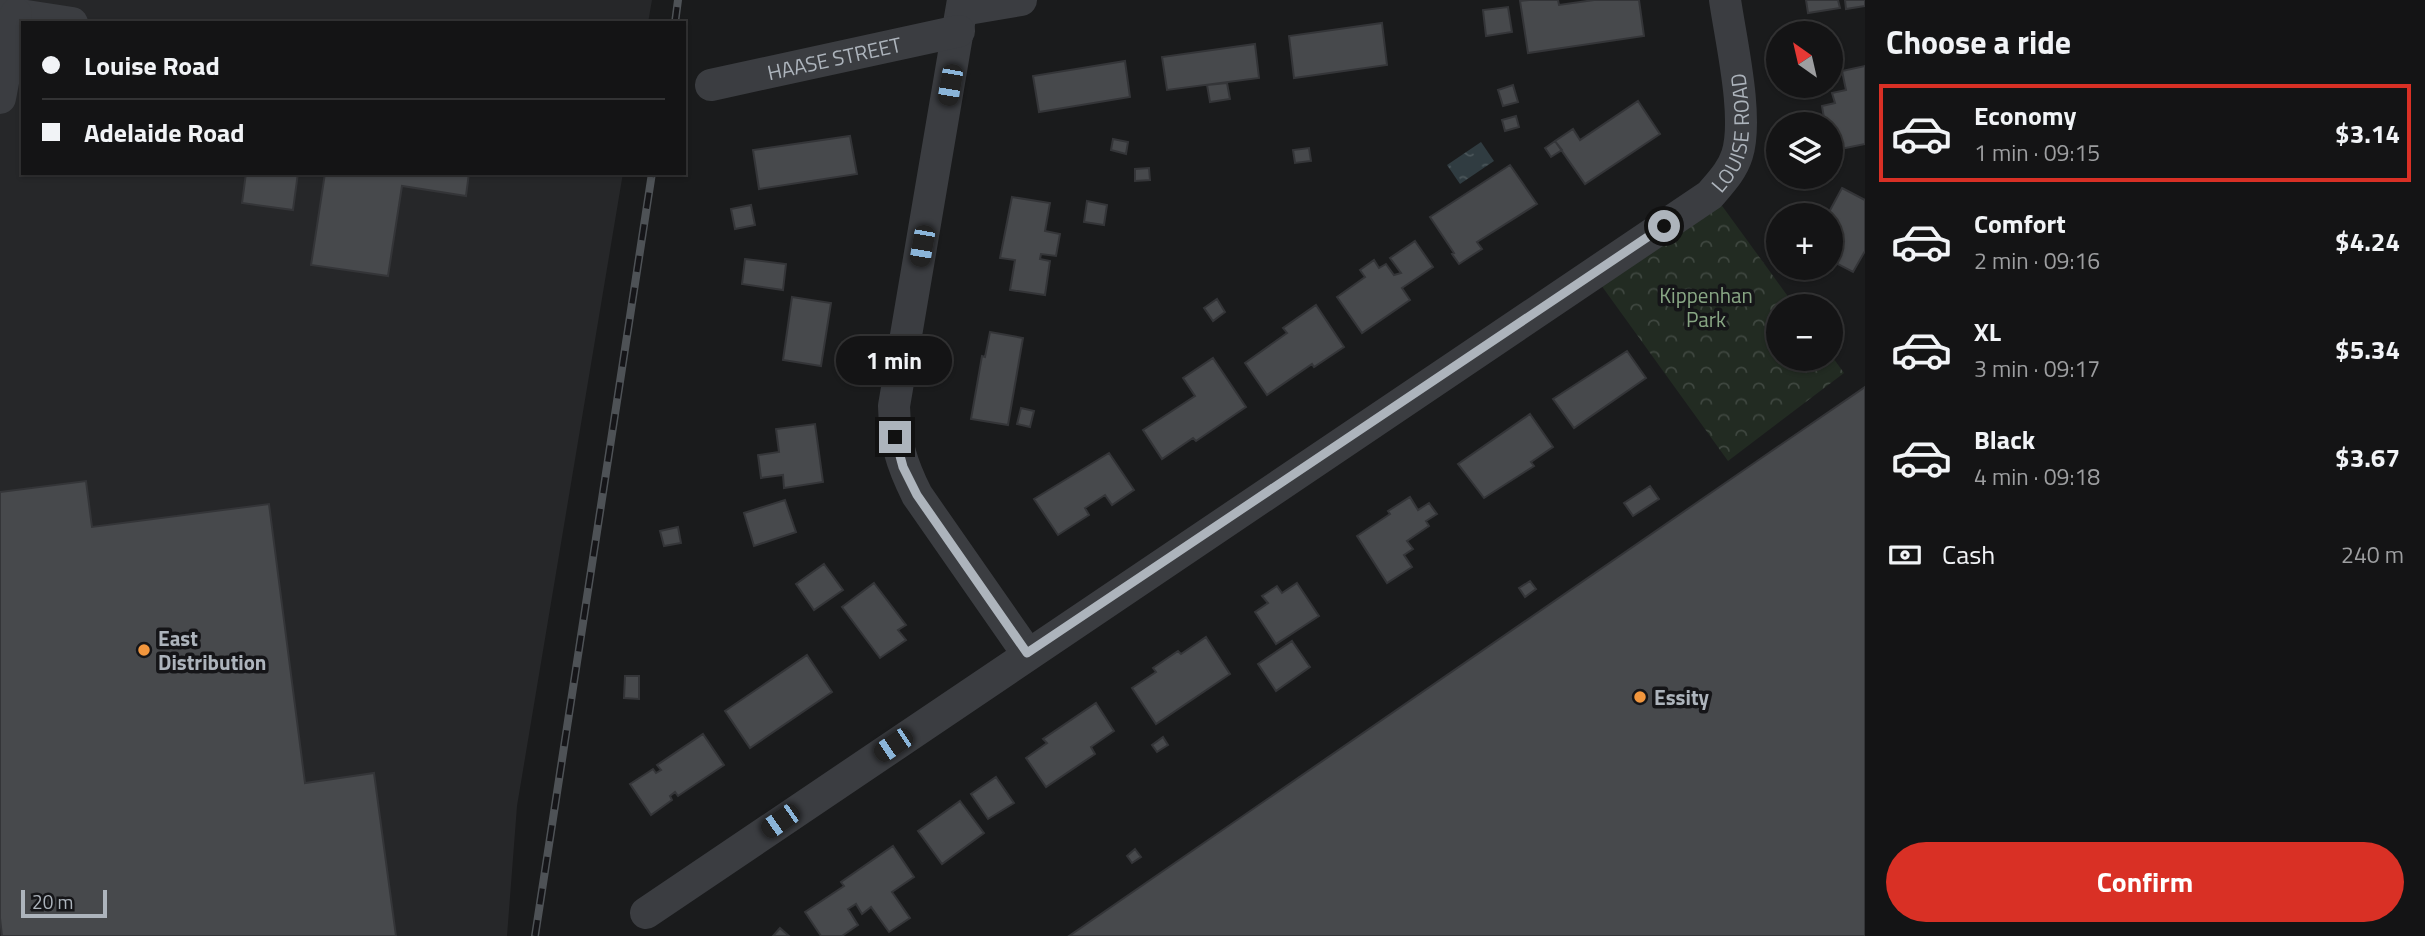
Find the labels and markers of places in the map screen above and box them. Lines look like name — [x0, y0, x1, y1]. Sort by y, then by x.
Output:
place label: East Distribution — [158, 622, 267, 678]
marker: East Distribution — [136, 642, 152, 658]
place label: Essity — [1654, 681, 1710, 713]
marker: Essity — [1632, 689, 1648, 705]

